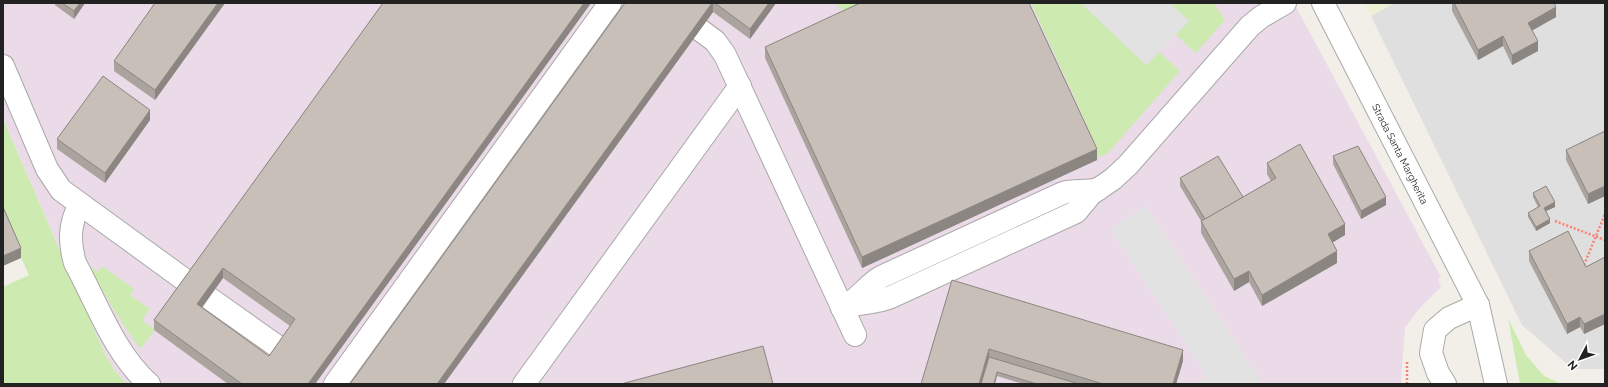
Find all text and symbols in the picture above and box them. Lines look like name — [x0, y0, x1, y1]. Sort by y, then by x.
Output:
street label: Strada Santa Margherita — [1370, 102, 1430, 206]
north arrow — [1560, 339, 1600, 379]
text: N — [1565, 358, 1580, 373]

